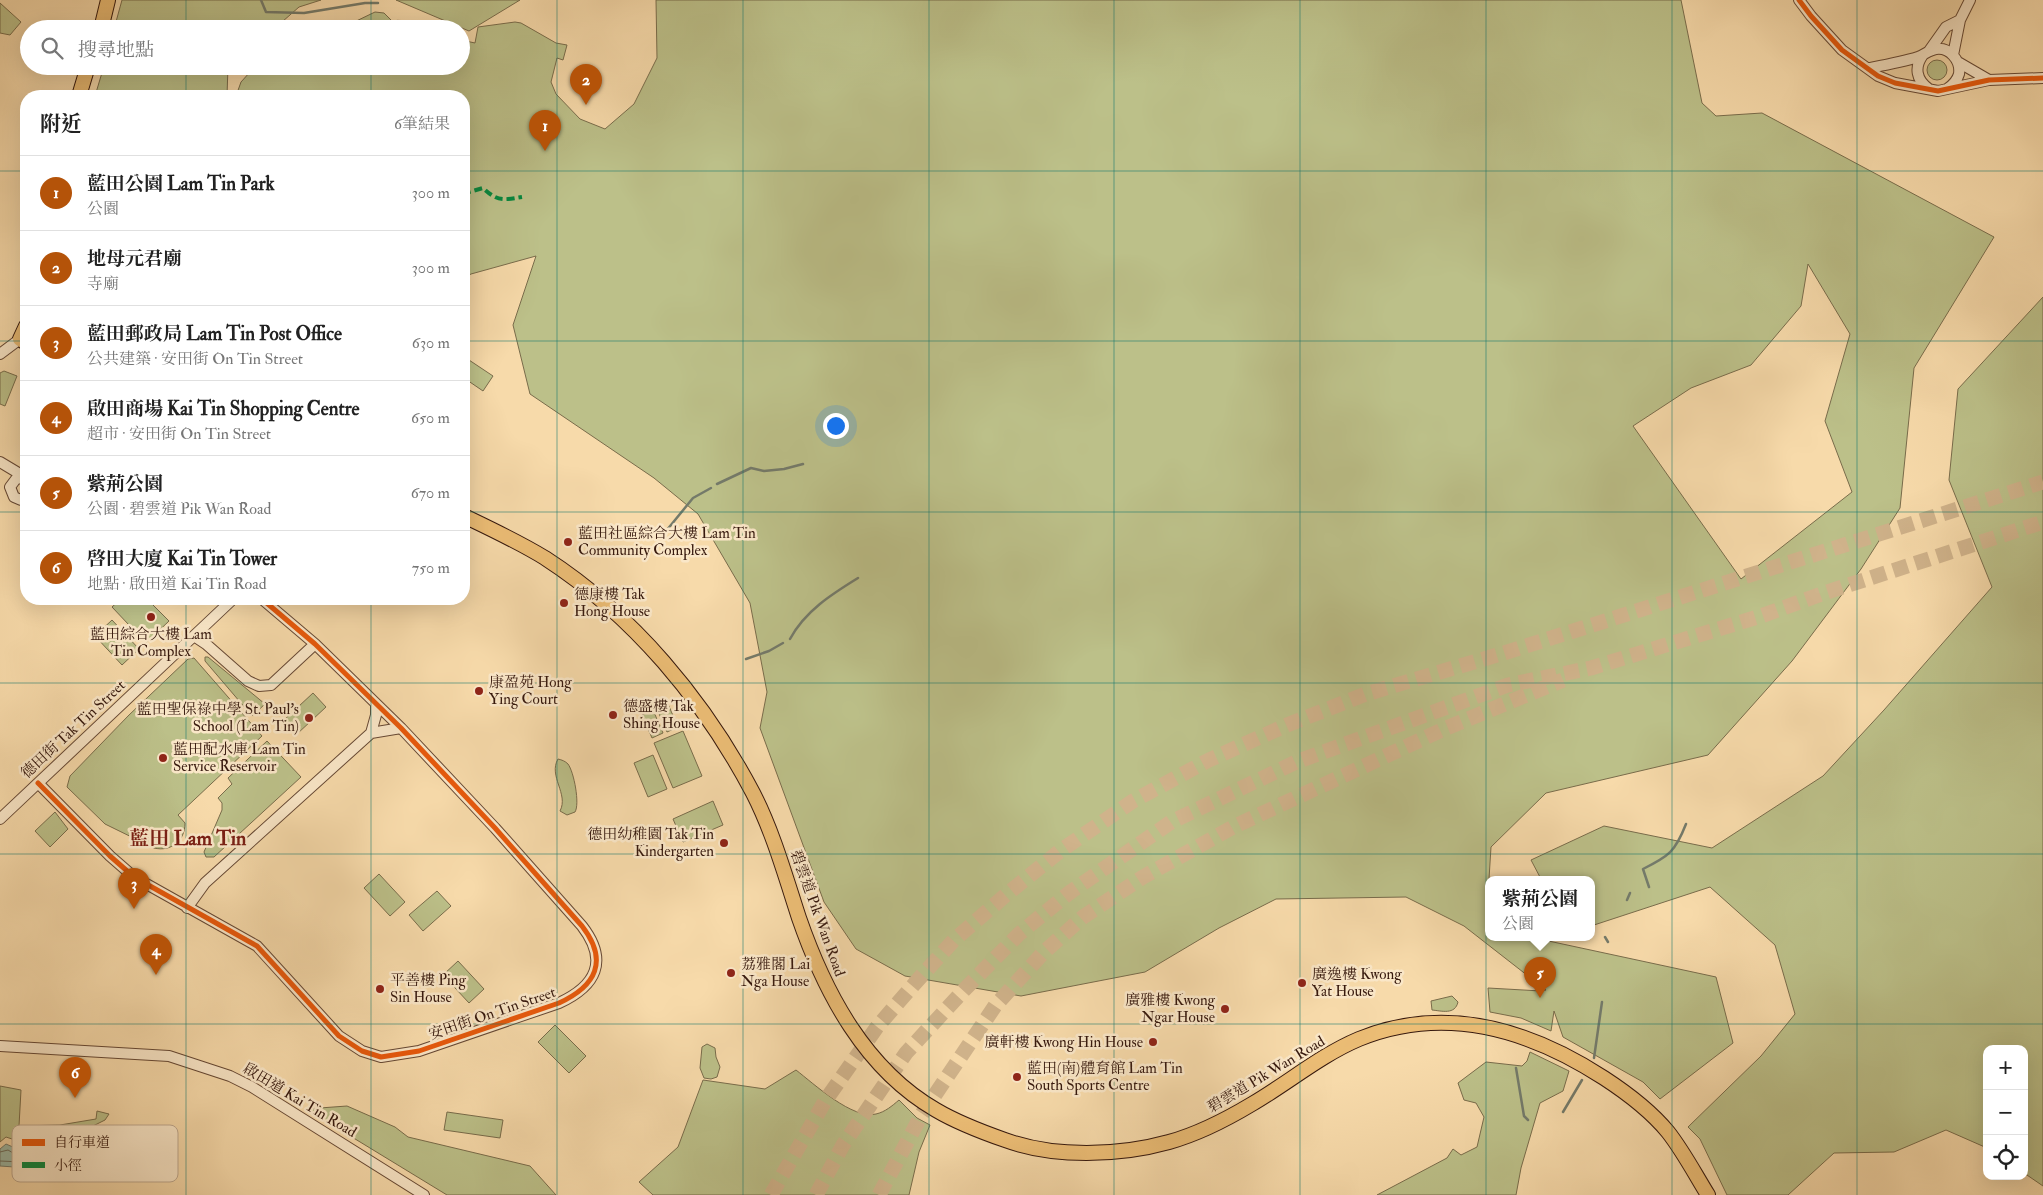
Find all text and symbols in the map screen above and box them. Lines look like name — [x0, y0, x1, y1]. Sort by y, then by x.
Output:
search box — [20, 20, 470, 75]
icon: search — [38, 34, 66, 62]
text: 搜尋地點 — [78, 38, 154, 62]
pin: 2 — [570, 64, 602, 105]
pin: 1 — [529, 110, 561, 151]
text: 附近 — [40, 111, 82, 138]
text: 6筆結果 — [394, 114, 450, 134]
text: 藍田公園 Lam Tin Park — [87, 172, 275, 196]
text: 1 — [53, 183, 59, 203]
text: 300 m — [412, 183, 450, 203]
text: 公園 — [87, 199, 119, 219]
text: 地母元君廟 — [87, 247, 182, 271]
text: 2 — [52, 258, 60, 278]
text: 300 m — [412, 258, 450, 278]
text: 寺廟 — [87, 274, 119, 294]
text: 藍田郵政局 Lam Tin Post Office — [87, 322, 342, 346]
text: 3 — [53, 333, 59, 353]
text: 630 m — [412, 333, 450, 353]
text: 公共建築 · 安田街 On Tin Street — [87, 349, 303, 369]
text: 啟田商場 Kai Tin Shopping Centre — [87, 397, 360, 421]
text: 4 — [52, 408, 60, 428]
text: 650 m — [411, 408, 450, 428]
your location — [823, 413, 849, 439]
text: 超市 · 安田街 On Tin Street — [87, 424, 271, 444]
text: 紫荊公園 — [87, 472, 163, 496]
text: 5 — [52, 483, 60, 503]
text: 670 m — [411, 483, 450, 503]
text: 公園 · 碧雲道 Pik Wan Road — [87, 499, 271, 519]
place label: 藍田社區綜合大樓 Lam Tin Community Complex — [578, 524, 756, 561]
marker: 藍田社區綜合大樓 Lam Tin Community Complex — [562, 536, 574, 548]
text: 啓田大廈 Kai Tin Tower — [87, 547, 277, 571]
text: 6 — [52, 558, 60, 578]
text: 750 m — [412, 558, 450, 578]
text: 地點 · 啟田道 Kai Tin Road — [87, 574, 267, 594]
place label: 德康樓 Tak Hong House — [574, 585, 650, 621]
marker: 德康樓 Tak Hong House — [558, 597, 570, 609]
marker: 藍田綜合大樓 Lam Tin Complex — [145, 611, 157, 623]
place label: 藍田綜合大樓 Lam Tin Complex — [90, 625, 212, 662]
place label: 康盈苑 Hong Ying Court — [489, 673, 572, 709]
street label: 德田街 Tak Tin Street — [17, 676, 130, 783]
marker: 康盈苑 Hong Ying Court — [473, 685, 485, 697]
place label: 德盛樓 Tak Shing House — [623, 697, 700, 733]
place label: 藍田聖保祿中學 St. Paul's School (Lam Tin) — [137, 700, 299, 736]
marker: 德盛樓 Tak Shing House — [607, 709, 619, 721]
marker: 藍田聖保祿中學 St. Paul's School (Lam Tin) — [303, 712, 315, 724]
place label: 藍田配水庫 Lam Tin Service Reservoir — [173, 740, 306, 776]
marker: 藍田配水庫 Lam Tin Service Reservoir — [157, 752, 169, 764]
place label: 德田幼稚園 Tak Tin Kindergarten — [587, 825, 714, 861]
district label: 藍田 Lam Tin — [130, 826, 247, 851]
marker: 德田幼稚園 Tak Tin Kindergarten — [718, 837, 730, 849]
street label: 碧雲道 Pik Wan Road — [786, 847, 850, 980]
pin: 3 — [118, 868, 150, 909]
popup — [1485, 876, 1595, 941]
text: 紫荊公園 — [1502, 887, 1578, 911]
text: 公園 — [1502, 914, 1534, 934]
pin: 4 — [140, 934, 172, 975]
place label: 荔雅閣 Lai Nga House — [741, 955, 810, 991]
pin: 5 — [1524, 957, 1556, 998]
place label: 廣逸樓 Kwong Yat House — [1312, 965, 1402, 1001]
marker: 荔雅閣 Lai Nga House — [725, 967, 737, 979]
place label: 平善樓 Ping Sin House — [390, 971, 467, 1007]
marker: 廣逸樓 Kwong Yat House — [1296, 977, 1308, 989]
marker: 平善樓 Ping Sin House — [374, 983, 386, 995]
street label: 安田街 On Tin Street — [426, 983, 558, 1044]
place label: 廣雅樓 Kwong Ngar House — [1125, 991, 1216, 1027]
marker: 廣雅樓 Kwong Ngar House — [1219, 1003, 1231, 1015]
street label: 碧雲道 Pik Wan Road — [1204, 1032, 1329, 1117]
place label: 廣軒樓 Kwong Hin House — [985, 1033, 1143, 1052]
marker: 廣軒樓 Kwong Hin House — [1147, 1036, 1159, 1048]
map controls — [1983, 1045, 2028, 1180]
button: + — [1983, 1045, 2028, 1090]
pin: 6 — [59, 1057, 91, 1098]
street label: 啟田道 Kai Tin Road — [239, 1059, 361, 1142]
place label: 藍田(南)體育館 Lam Tin South Sports Centre — [1027, 1059, 1183, 1096]
marker: 藍田(南)體育館 Lam Tin South Sports Centre — [1011, 1071, 1023, 1083]
button: − — [1983, 1090, 2028, 1135]
legend — [12, 1125, 178, 1182]
text: 自行車道 — [54, 1134, 110, 1151]
button: locate — [1983, 1135, 2028, 1180]
text: 小徑 — [54, 1157, 82, 1174]

